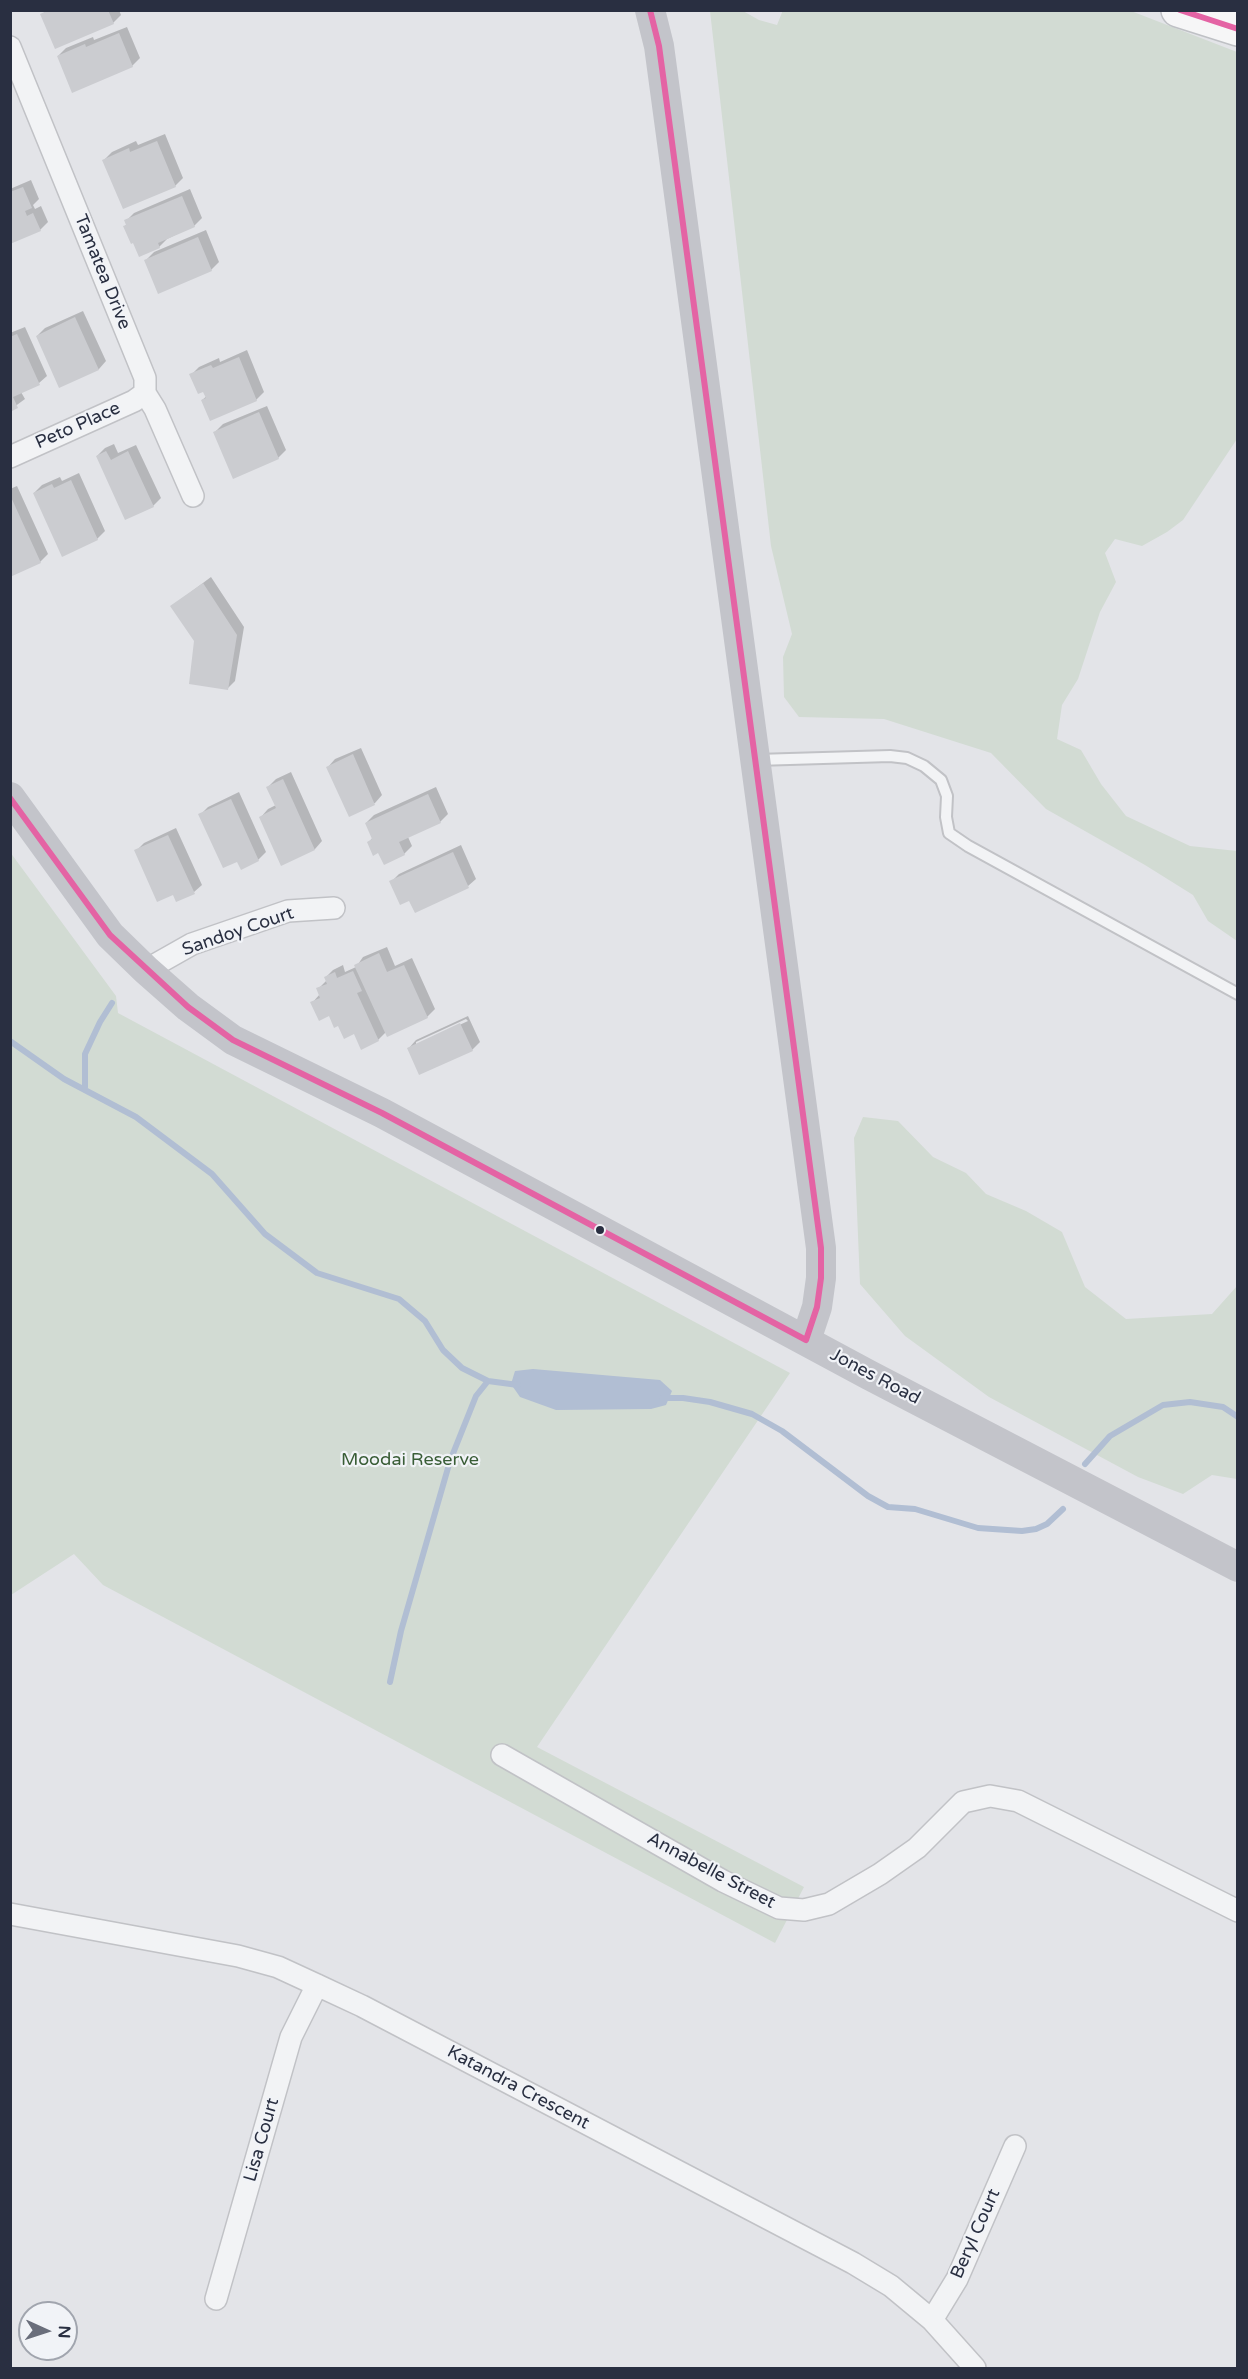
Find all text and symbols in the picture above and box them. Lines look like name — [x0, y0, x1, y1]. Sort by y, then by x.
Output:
street label: Tamatea Drive — [69, 211, 135, 333]
street label: Peto Place — [32, 398, 124, 454]
street label: Sandoy Court — [179, 903, 297, 961]
unlabelled marker — [594, 1224, 606, 1236]
street label: Jones Road — [826, 1344, 924, 1410]
park label: Moodai Reserve — [341, 1449, 479, 1471]
street label: Annabelle Street — [643, 1828, 779, 1914]
street label: Katandra Crescent — [443, 2041, 593, 2135]
street label: Lisa Court — [240, 2096, 284, 2184]
street label: Beryl Court — [947, 2186, 1005, 2282]
north arrow — [18, 2301, 78, 2361]
text: N — [54, 2325, 74, 2339]

